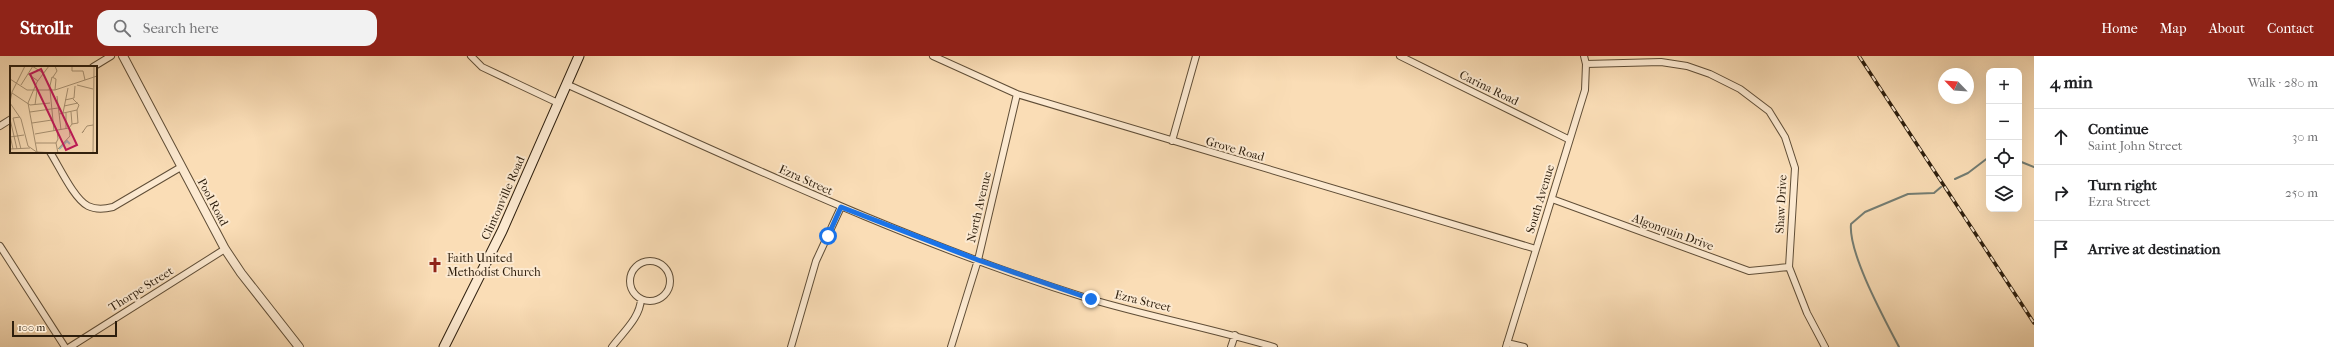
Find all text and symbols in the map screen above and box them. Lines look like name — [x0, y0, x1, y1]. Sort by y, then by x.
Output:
search box — [97, 10, 377, 46]
text: Strollr — [20, 17, 73, 39]
icon: search — [111, 17, 133, 39]
text: Search here — [143, 19, 219, 37]
text: Home — [2101, 20, 2138, 37]
text: Map — [2160, 20, 2187, 37]
text: About — [2209, 20, 2245, 37]
text: Contact — [2267, 20, 2314, 37]
inset map — [10, 66, 97, 153]
street label: Carina Road — [1457, 68, 1521, 109]
north arrow — [1938, 68, 1974, 104]
map controls — [1986, 68, 2022, 212]
button: + — [1986, 68, 2022, 104]
text: 4 min — [2050, 72, 2093, 92]
text: Walk · 280 m — [2248, 75, 2318, 90]
button: − — [1986, 104, 2022, 140]
text: Continue — [2088, 120, 2148, 138]
icon: ahead — [2050, 126, 2072, 148]
text: 30 m — [2292, 129, 2318, 144]
street label: Grove Road — [1204, 134, 1266, 164]
text: Saint John Street — [2088, 138, 2183, 153]
button: locate — [1986, 140, 2022, 176]
street label: Clintonville Road — [478, 154, 528, 242]
street label: Ezra Street — [777, 162, 836, 198]
street label: South Avenue — [1523, 163, 1557, 235]
street label: North Avenue — [964, 170, 994, 244]
street label: Shaw Drive — [1772, 174, 1790, 234]
street label: Pool Road — [195, 176, 232, 229]
button: layers — [1986, 176, 2022, 212]
text: Turn right — [2088, 176, 2157, 194]
icon: right — [2050, 182, 2072, 204]
text: 250 m — [2285, 185, 2318, 200]
text: Ezra Street — [2088, 194, 2150, 209]
street label: Algonquin Drive — [1629, 210, 1716, 253]
route start — [819, 227, 837, 245]
icon: arrive — [2050, 238, 2072, 260]
text: Arrive at destination — [2088, 240, 2220, 258]
place label: Faith United Methodist Church — [447, 251, 541, 279]
church icon: Faith United Methodist Church — [426, 256, 444, 274]
street label: Thorpe Street — [106, 263, 176, 314]
street label: Ezra Street — [1113, 287, 1173, 315]
route end — [1082, 290, 1100, 308]
scale bar — [12, 319, 117, 338]
text: 100 m — [18, 321, 46, 334]

